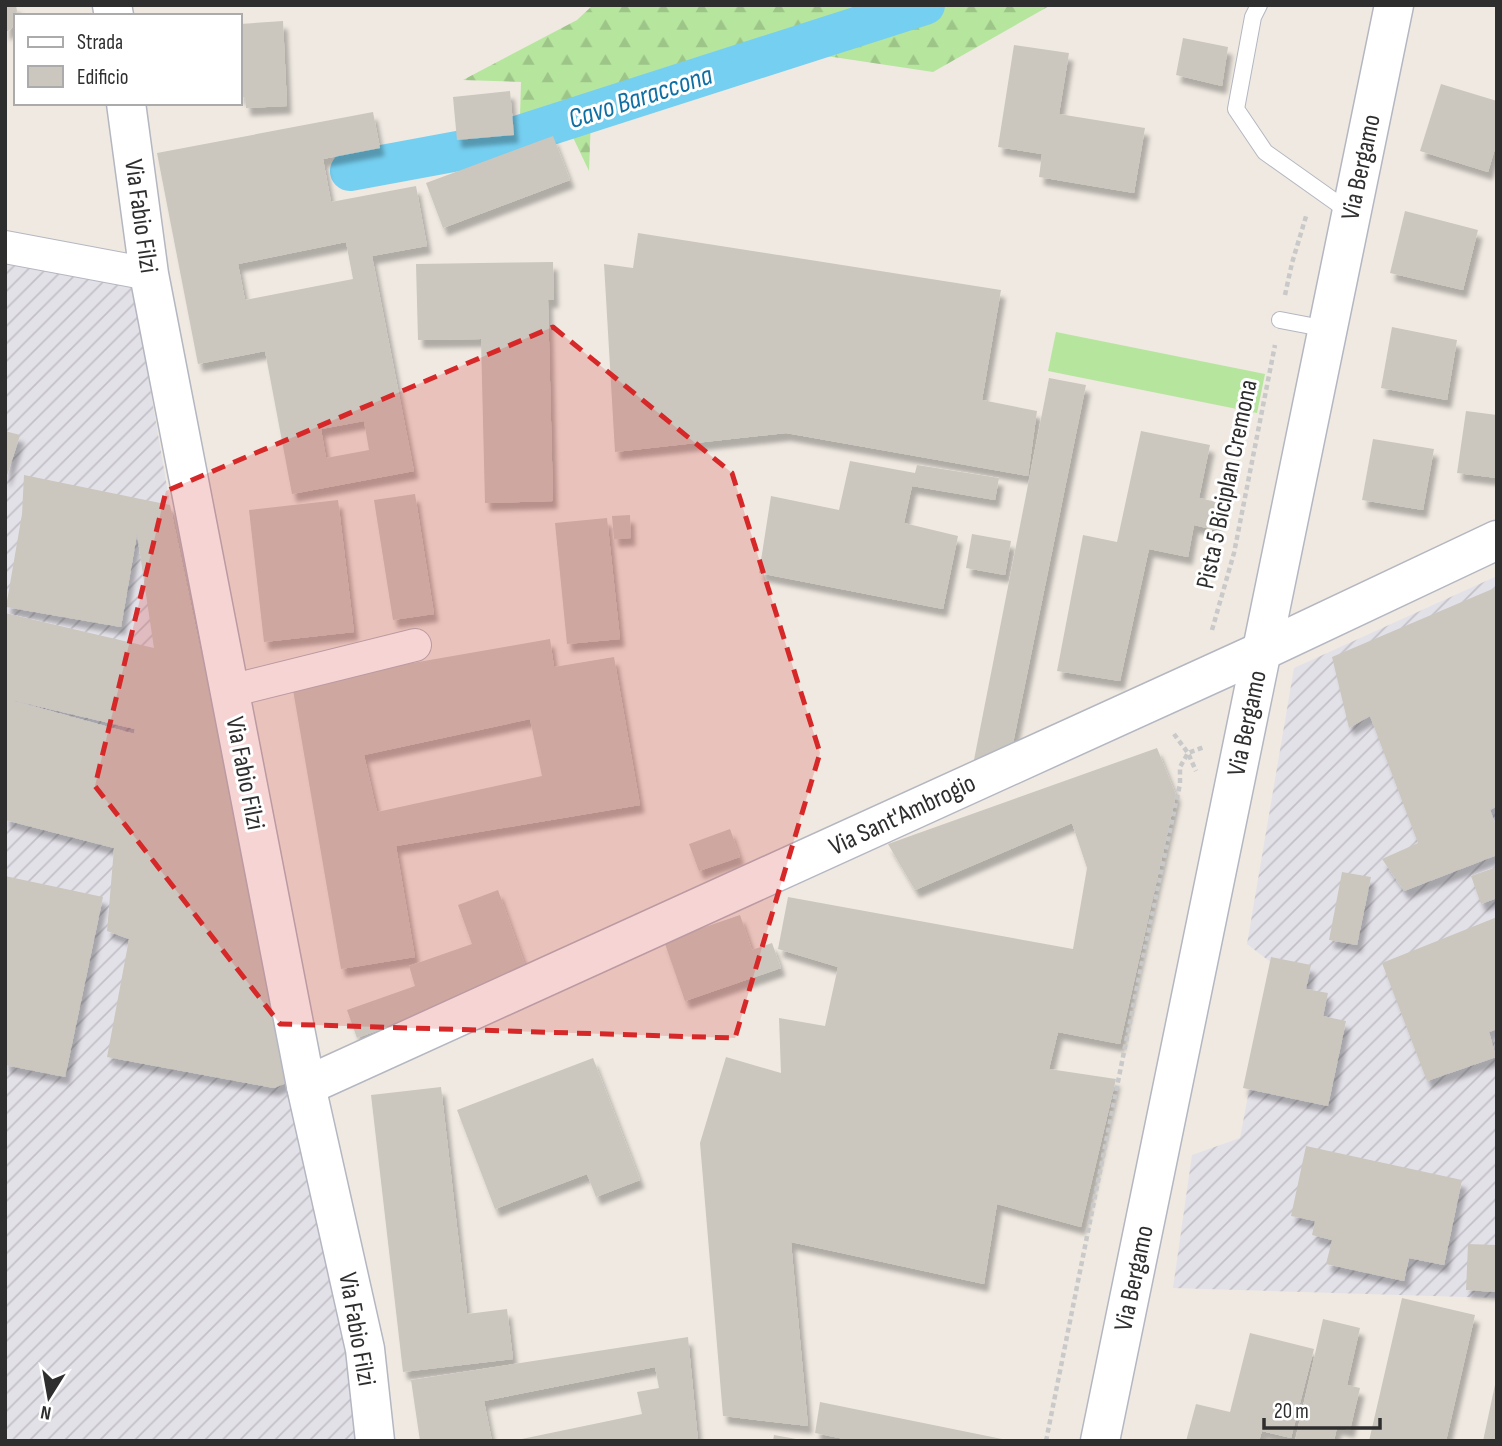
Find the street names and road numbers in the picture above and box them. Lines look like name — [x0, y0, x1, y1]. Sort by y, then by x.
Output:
street label: Via Bergamo — [1335, 112, 1388, 223]
street label: Via Fabio Filzi — [117, 157, 164, 275]
street label: Pista 5 Biciplan Cremona — [1190, 377, 1265, 592]
street label: Via Bergamo — [1221, 668, 1274, 779]
street label: Via Fabio Filzi — [218, 714, 271, 833]
street label: Via Sant'Ambrogio — [824, 768, 981, 863]
street label: Via Bergamo — [1108, 1223, 1161, 1334]
street label: Via Fabio Filzi — [331, 1270, 382, 1388]

